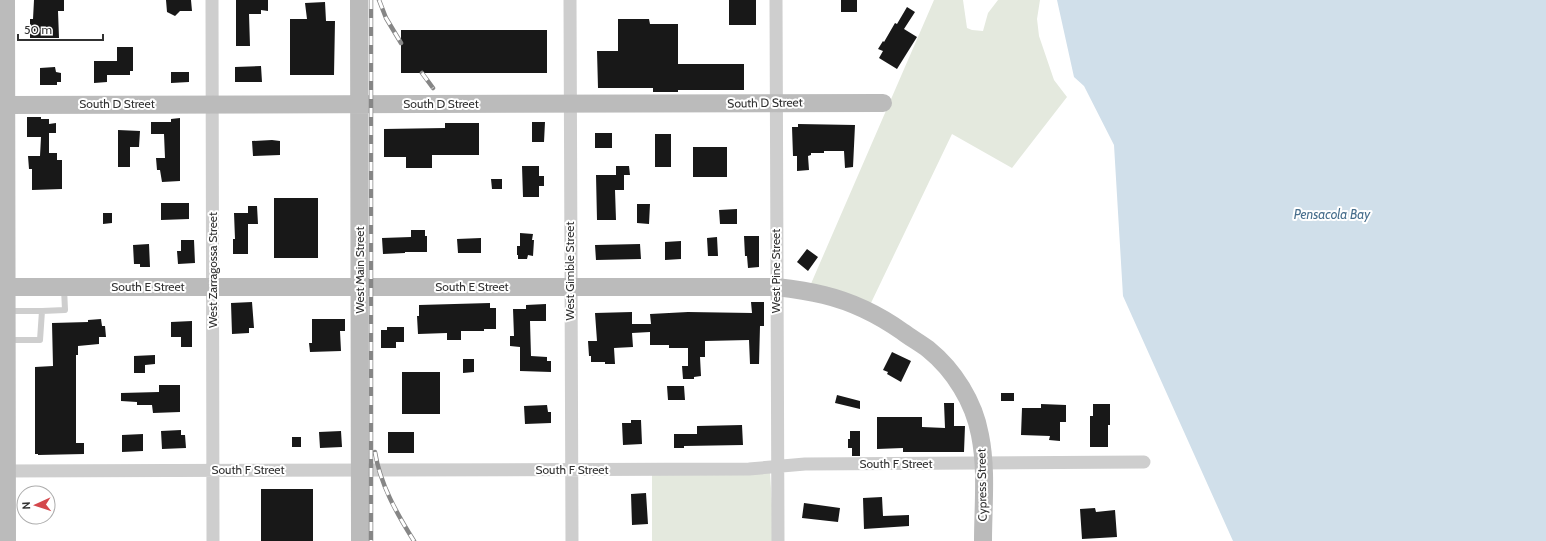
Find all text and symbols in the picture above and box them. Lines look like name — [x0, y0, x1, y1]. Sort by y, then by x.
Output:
scale bar — [18, 16, 103, 42]
text: 50 m — [24, 22, 52, 37]
street label: South D Street — [727, 94, 803, 111]
street label: South D Street — [79, 96, 155, 111]
street label: South D Street — [403, 96, 479, 111]
water label: Pensacola Bay — [1294, 206, 1371, 222]
street label: West Zarragossa Street — [205, 212, 220, 328]
street label: West Gimble Street — [562, 222, 577, 320]
street label: West Main Street — [352, 227, 367, 313]
street label: West Pine Street — [768, 229, 783, 313]
street label: South E Street — [111, 279, 185, 294]
street label: South E Street — [435, 279, 509, 294]
street label: Cypress Street — [973, 448, 990, 522]
street label: South F Street — [860, 456, 932, 471]
street label: South F Street — [212, 462, 284, 477]
street label: South F Street — [536, 462, 608, 477]
north arrow — [16, 485, 56, 525]
text: N — [19, 501, 33, 510]

